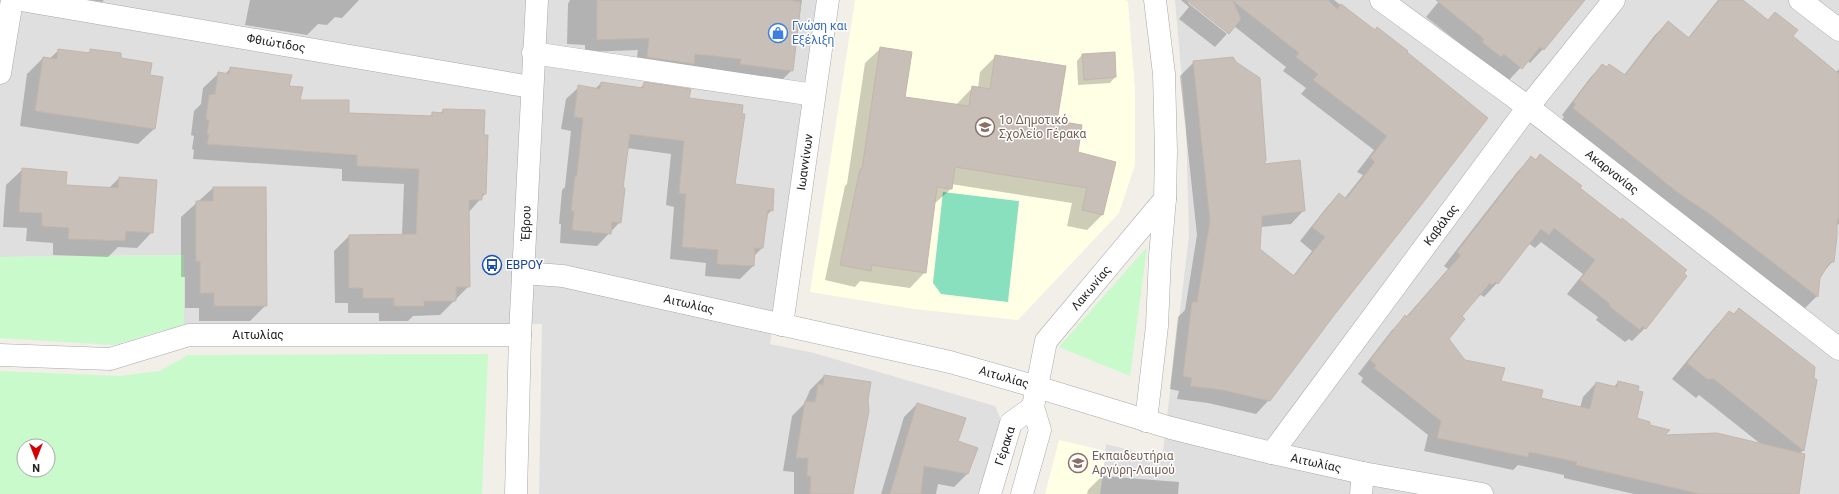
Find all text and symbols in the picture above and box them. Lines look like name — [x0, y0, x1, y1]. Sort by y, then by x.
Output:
place label: Γνώση και Εξέλιξη — [792, 19, 848, 48]
shop icon: Γνώση και Εξέλιξη — [767, 22, 789, 44]
street label: Φθιώτιδος — [246, 31, 306, 55]
place label: 1ο Δημοτικό Σχολείο Γέρακα — [999, 113, 1087, 141]
school or university icon: 1ο Δημοτικό Σχολείο Γέρακα — [974, 116, 996, 138]
street label: Ιωαννίνων — [794, 133, 816, 191]
street label: Ακαρνανίας — [1583, 147, 1641, 197]
street label: Καβάλας — [1421, 202, 1461, 248]
street label: Έβρου — [518, 205, 534, 242]
bus stop icon: ΕΒΡΟΥ — [481, 254, 503, 276]
place label: ΕΒΡΟΥ — [506, 258, 544, 272]
street label: Λακωνίας — [1068, 263, 1114, 313]
street label: Αιτωλίας — [662, 291, 716, 317]
street label: Αιτωλίας — [232, 328, 284, 342]
street label: Αιτωλίας — [977, 363, 1031, 391]
street label: Γέρακα — [992, 425, 1018, 467]
north arrow — [16, 438, 56, 478]
place label: Εκπαιδευτήρια Αργύρη-Λαιμού — [1092, 449, 1175, 477]
street label: Αιτωλίας — [1289, 451, 1343, 475]
school or university icon: Εκπαιδευτήρια Αργύρη-Λαιμού — [1067, 452, 1089, 474]
text: N — [32, 461, 40, 474]

